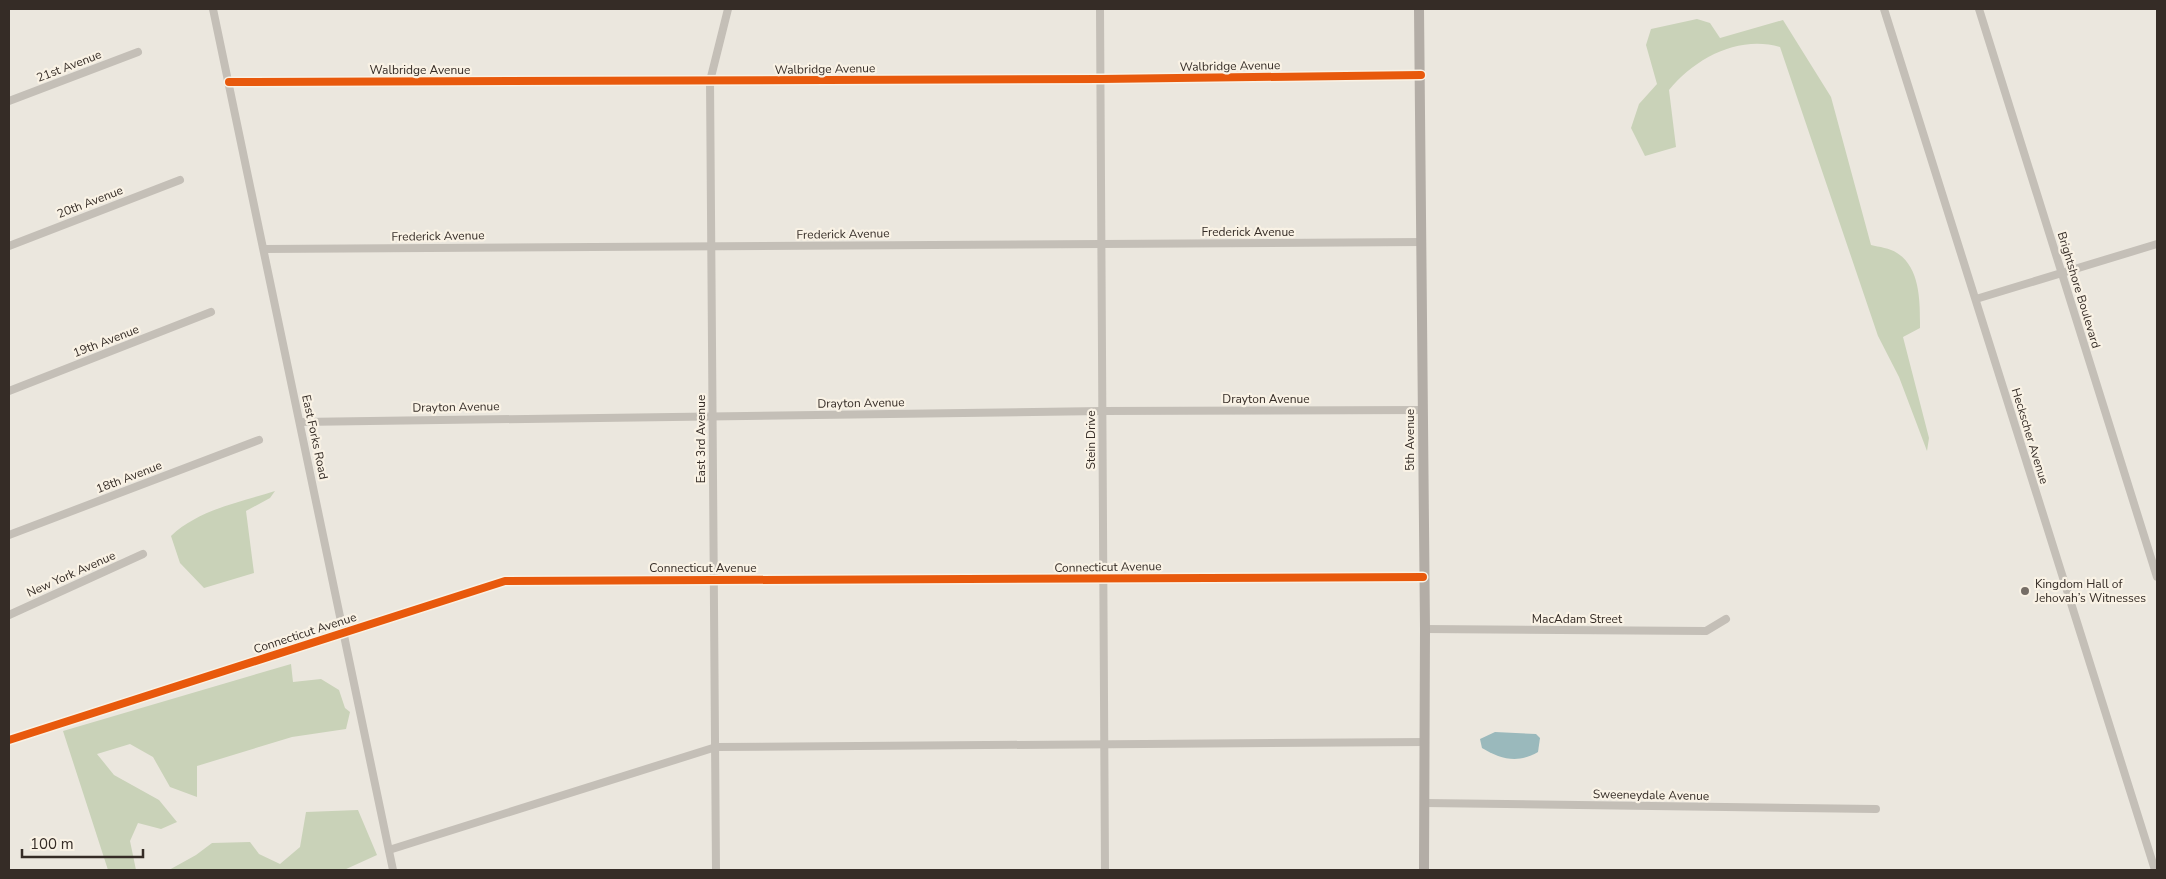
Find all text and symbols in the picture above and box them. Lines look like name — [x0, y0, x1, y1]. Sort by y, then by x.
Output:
street label: 21st Avenue — [34, 46, 104, 86]
street label: Walbridge Avenue — [1179, 57, 1281, 75]
street label: Walbridge Avenue — [774, 60, 876, 78]
street label: Walbridge Avenue — [370, 62, 470, 78]
street label: 20th Avenue — [55, 182, 125, 222]
street label: Frederick Avenue — [1202, 224, 1295, 240]
street label: Frederick Avenue — [796, 225, 890, 243]
street label: Frederick Avenue — [391, 227, 485, 245]
street label: Brightshore Boulevard — [2054, 230, 2104, 350]
street label: 19th Avenue — [71, 321, 141, 361]
street label: Heckscher Avenue — [2008, 386, 2052, 486]
street label: Drayton Avenue — [1222, 391, 1310, 407]
street label: East Forks Road — [298, 393, 332, 481]
street label: Drayton Avenue — [817, 394, 905, 412]
street label: East 3rd Avenue — [693, 395, 709, 483]
street label: Drayton Avenue — [412, 398, 500, 416]
street label: 5th Avenue — [1402, 409, 1418, 471]
street label: Stein Drive — [1083, 410, 1099, 470]
street label: 18th Avenue — [94, 457, 164, 497]
street label: New York Avenue — [24, 547, 118, 601]
street label: Connecticut Avenue — [1054, 558, 1162, 576]
street label: Connecticut Avenue — [649, 560, 757, 576]
place label: Kingdom Hall of Jehovah’s Witnesses — [2034, 576, 2146, 606]
marker: Kingdom Hall of Jehovah’s Witnesses — [2019, 585, 2031, 597]
street label: Connecticut Avenue — [251, 609, 359, 657]
street label: MacAdam Street — [1532, 611, 1623, 627]
street label: Sweeneydale Avenue — [1593, 786, 1709, 804]
scale bar — [22, 826, 144, 858]
text: 100 m — [30, 834, 74, 854]

